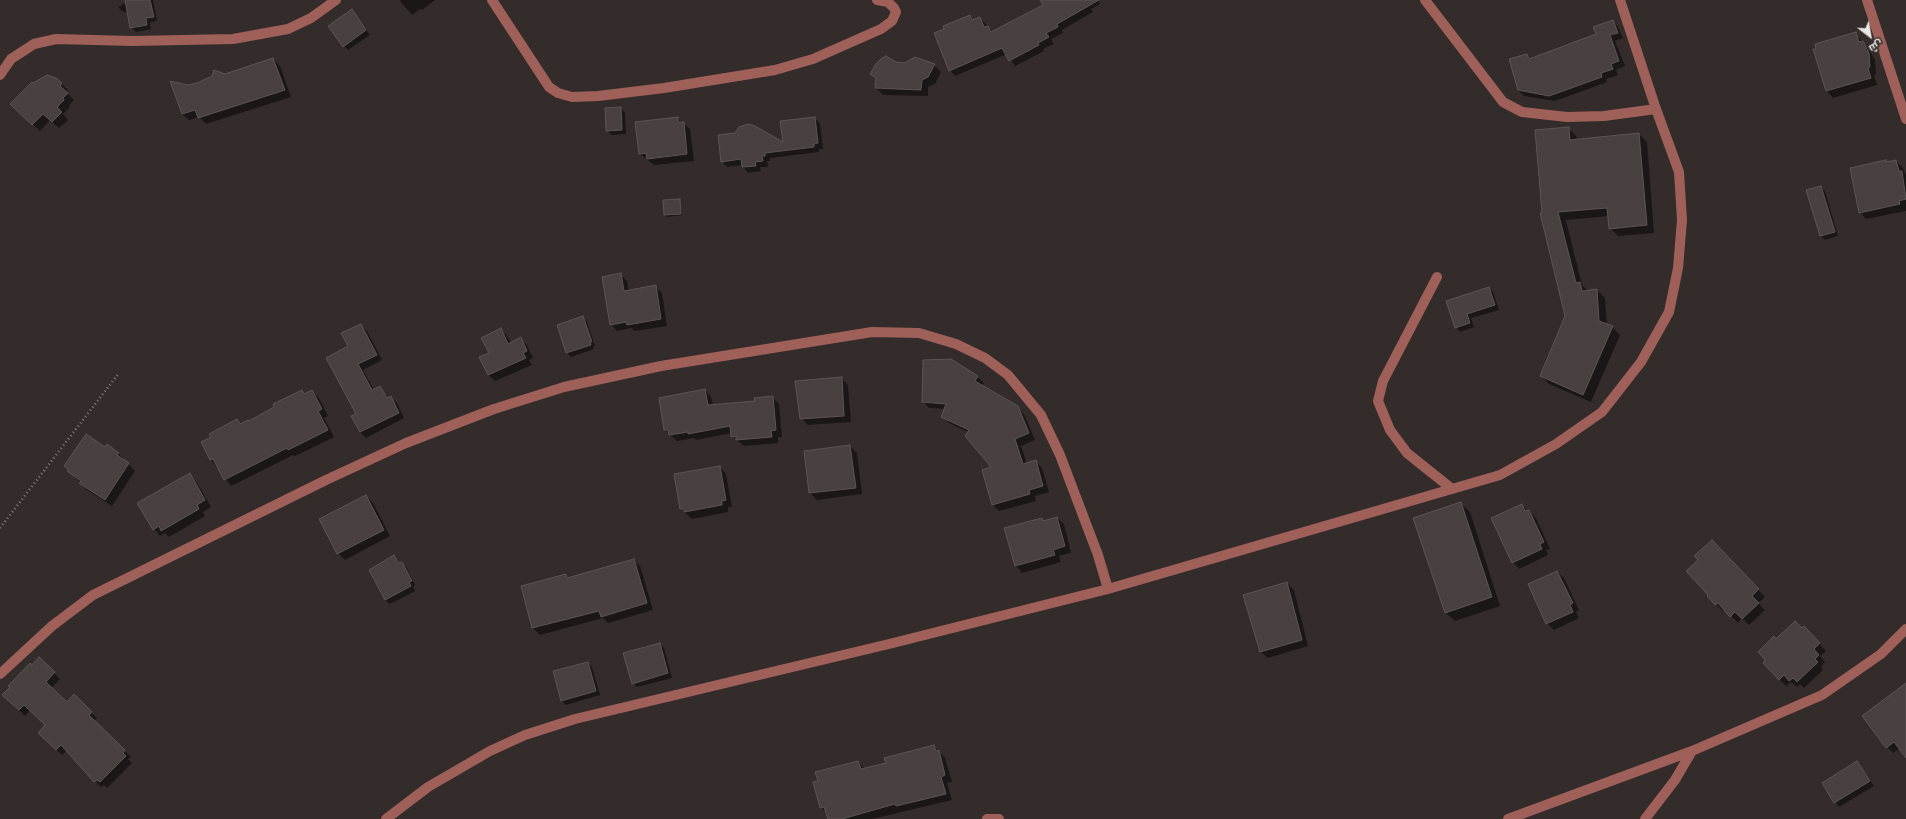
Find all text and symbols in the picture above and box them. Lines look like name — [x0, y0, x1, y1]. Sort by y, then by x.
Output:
north arrow — [1850, 16, 1890, 56]
text: ش — [1867, 38, 1886, 56]

